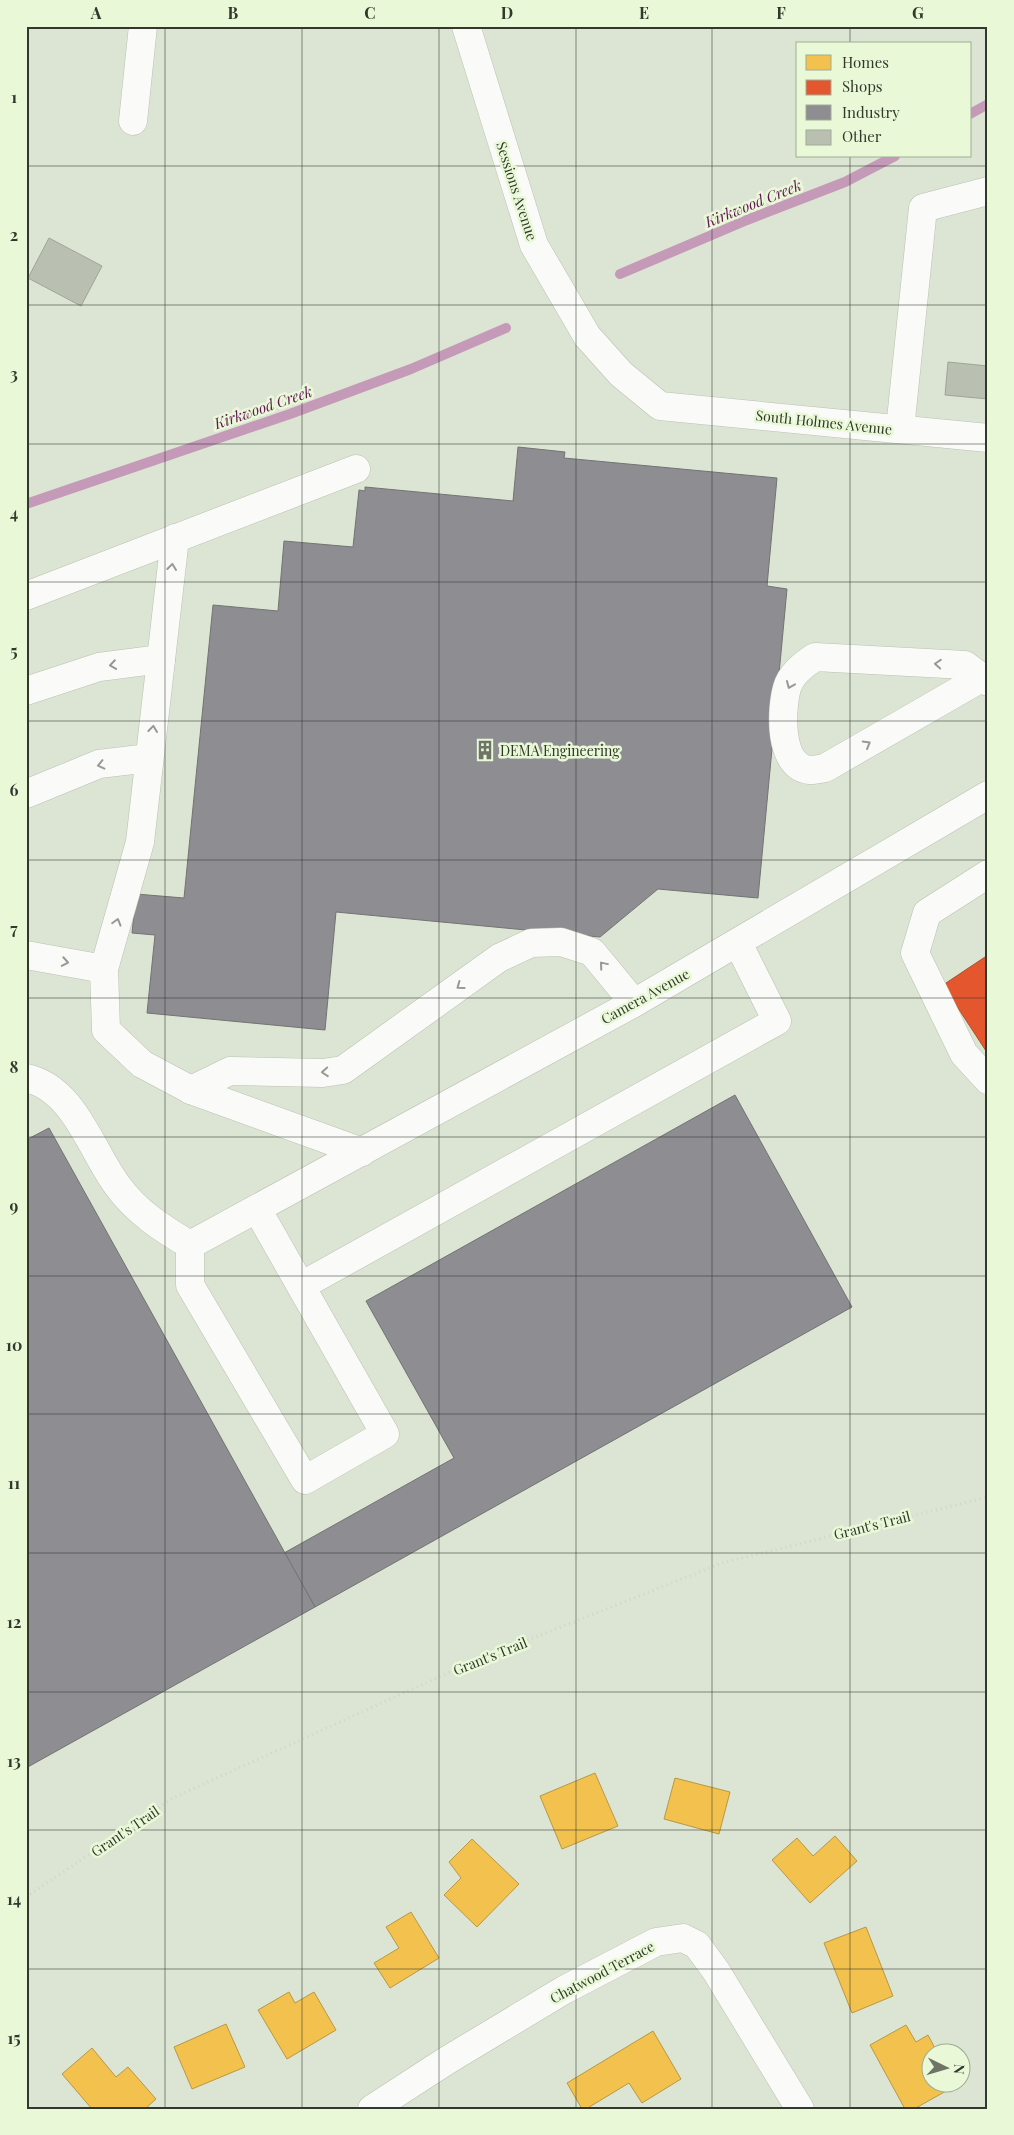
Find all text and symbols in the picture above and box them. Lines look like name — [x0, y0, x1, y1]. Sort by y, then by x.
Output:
text: A — [90, 2, 102, 23]
text: B — [228, 2, 239, 23]
text: C — [364, 2, 376, 23]
text: D — [501, 2, 513, 23]
text: E — [639, 2, 649, 23]
text: F — [776, 2, 786, 23]
text: G — [912, 2, 924, 23]
legend — [796, 42, 972, 158]
text: Homes — [842, 52, 889, 72]
text: Shops — [842, 76, 883, 96]
text: 1 — [11, 86, 17, 107]
text: Industry — [842, 102, 900, 122]
text: Other — [842, 126, 882, 146]
street label: Sessions Avenue — [492, 139, 542, 243]
water label: Kirkwood Creek — [701, 174, 804, 232]
text: 2 — [10, 224, 18, 245]
text: 3 — [10, 363, 18, 384]
water label: Kirkwood Creek — [210, 381, 315, 433]
street label: South Holmes Avenue — [755, 405, 893, 439]
text: 4 — [10, 502, 18, 523]
one-way arrow — [166, 563, 177, 571]
text: 5 — [10, 640, 18, 661]
one-way arrow — [933, 658, 941, 669]
one-way arrow — [108, 659, 116, 670]
one-way arrow — [785, 680, 796, 689]
one-way arrow — [147, 724, 158, 732]
building icon: DEMA Engineering — [474, 739, 496, 761]
one-way arrow — [862, 740, 871, 750]
place label: DEMA Engineering — [500, 741, 620, 760]
one-way arrow — [97, 759, 106, 770]
text: 6 — [10, 779, 19, 800]
text: 7 — [10, 918, 18, 939]
one-way arrow — [111, 918, 122, 927]
one-way arrow — [61, 957, 69, 967]
one-way arrow — [600, 962, 609, 971]
street label: Camera Avenue — [597, 964, 693, 1028]
one-way arrow — [456, 980, 466, 989]
text: 8 — [10, 1056, 19, 1077]
one-way arrow — [321, 1066, 329, 1077]
text: 9 — [10, 1195, 19, 1216]
text: 10 — [6, 1334, 22, 1355]
text: 11 — [8, 1472, 20, 1493]
street label: Grant's Trail — [832, 1506, 912, 1544]
text: 12 — [7, 1611, 21, 1632]
street label: Grant's Trail — [450, 1633, 530, 1679]
text: 13 — [7, 1750, 21, 1771]
street label: Grant's Trail — [87, 1801, 163, 1861]
text: 14 — [7, 1888, 21, 1909]
street label: Chatwood Terrace — [547, 1936, 657, 2008]
text: 15 — [7, 2027, 21, 2048]
north arrow — [922, 2042, 972, 2092]
text: N — [950, 2063, 969, 2075]

